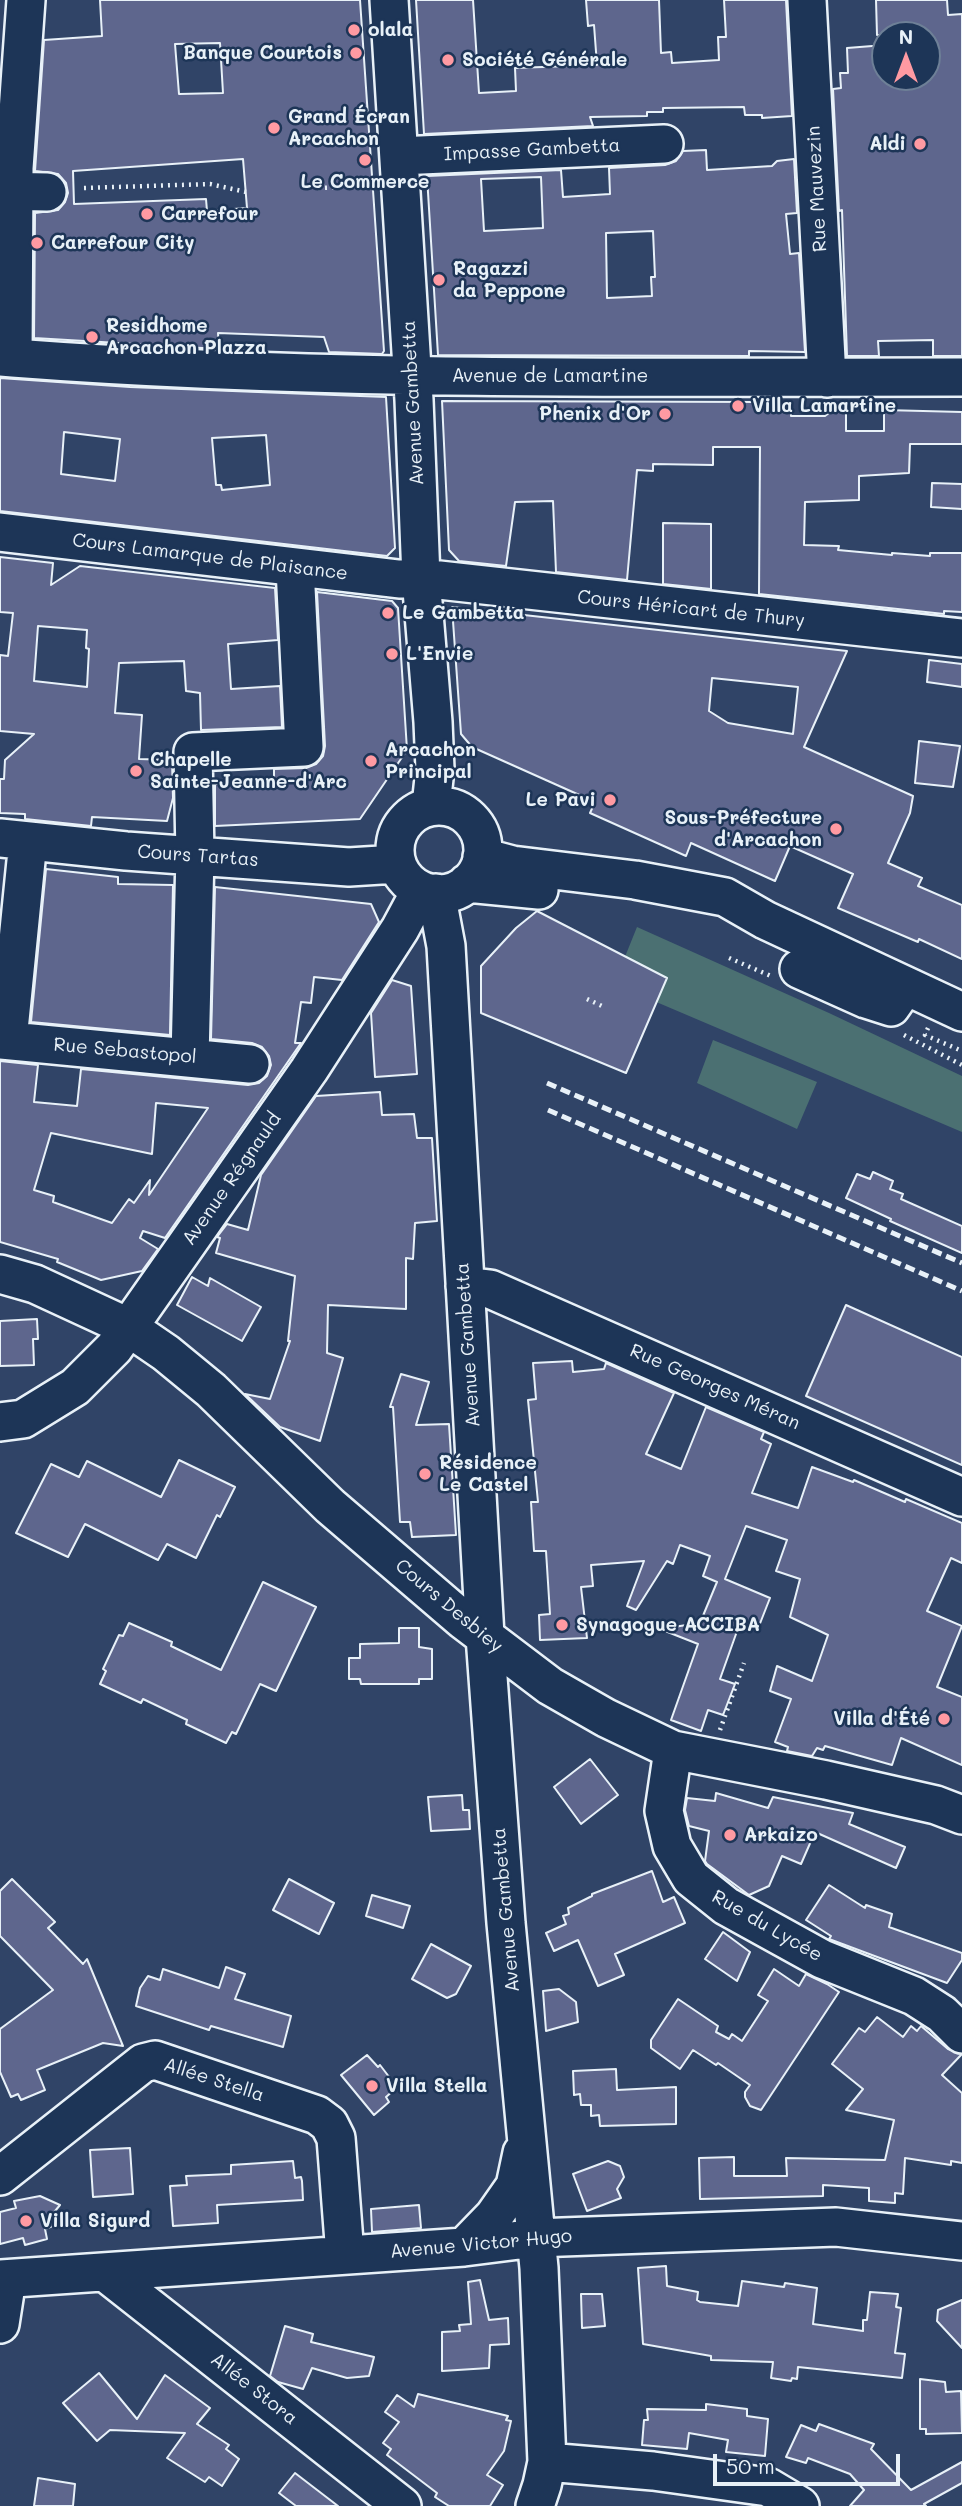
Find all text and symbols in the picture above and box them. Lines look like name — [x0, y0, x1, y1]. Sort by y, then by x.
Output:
place label: olala — [368, 19, 413, 41]
north arrow — [871, 21, 941, 91]
marker: olala — [346, 22, 362, 38]
text: N — [899, 24, 913, 49]
place label: Banque Courtois — [183, 42, 342, 64]
marker: Banque Courtois — [348, 45, 364, 61]
place label: Société Générale — [462, 49, 627, 71]
marker: Société Générale — [440, 52, 456, 68]
place label: Grand Écran Arcachon — [288, 106, 410, 150]
marker: Grand Écran Arcachon — [266, 120, 282, 136]
street label: Rue Mauvezin — [802, 125, 832, 253]
place label: Aldi — [869, 133, 906, 155]
street label: Impasse Gambetta — [443, 134, 621, 166]
marker: Aldi — [912, 136, 928, 152]
marker: Le Commerce — [357, 152, 373, 168]
place label: Le Commerce — [301, 171, 429, 193]
place label: Carrefour — [161, 203, 258, 225]
marker: Carrefour — [139, 206, 155, 222]
place label: Carrefour City — [51, 232, 194, 254]
marker: Carrefour City — [29, 235, 45, 251]
place label: Ragazzi da Peppone — [453, 258, 566, 302]
marker: Ragazzi da Peppone — [431, 272, 447, 288]
place label: Residhome Arcachon Plazza — [106, 315, 267, 359]
street label: Avenue Gambetta — [397, 320, 429, 486]
marker: Residhome Arcachon Plazza — [84, 329, 100, 345]
street label: Avenue de Lamartine — [452, 365, 648, 387]
place label: Villa Lamartine — [752, 395, 896, 417]
marker: Villa Lamartine — [730, 398, 746, 414]
place label: Phenix d'Or — [539, 403, 651, 425]
marker: Phenix d'Or — [657, 406, 673, 422]
street label: Cours Lamarque de Plaisance — [71, 529, 349, 585]
street label: Cours Héricart de Thury — [576, 586, 806, 632]
place label: Le Gambetta — [402, 602, 525, 624]
marker: Le Gambetta — [380, 605, 396, 621]
place label: L'Envie — [406, 643, 473, 665]
marker: L'Envie — [384, 646, 400, 662]
place label: Arcachon Principal — [385, 739, 476, 783]
place label: Chapelle Sainte-Jeanne-d'Arc — [150, 749, 347, 793]
marker: Arcachon Principal — [363, 753, 379, 769]
marker: Chapelle Sainte-Jeanne-d'Arc — [128, 763, 144, 779]
place label: Le Pavi — [525, 789, 596, 811]
marker: Le Pavi — [602, 792, 618, 808]
place label: Sous-Préfecture d'Arcachon — [665, 807, 822, 851]
marker: Sous-Préfecture d'Arcachon — [828, 821, 844, 837]
street label: Cours Tartas — [137, 840, 259, 872]
street label: Rue Sebastopol — [53, 1033, 197, 1069]
street label: Avenue Régnauld — [178, 1108, 286, 1250]
street label: Avenue Gambetta — [451, 1262, 485, 1428]
street label: Rue Georges Méran — [626, 1339, 804, 1435]
place label: Résidence Le Castel — [439, 1452, 537, 1496]
marker: Résidence Le Castel — [417, 1466, 433, 1482]
street label: Cours Desbiey — [390, 1554, 508, 1658]
place label: Synagogue ACCIBA — [576, 1614, 760, 1636]
marker: Synagogue ACCIBA — [554, 1617, 570, 1633]
place label: Villa d'Été — [833, 1708, 930, 1730]
marker: Villa d'Été — [936, 1711, 952, 1727]
place label: Arkaizo — [744, 1824, 818, 1846]
street label: Avenue Gambetta — [487, 1827, 525, 1993]
marker: Arkaizo — [722, 1827, 738, 1843]
street label: Rue du Lycée — [708, 1885, 826, 1967]
street label: Allée Stella — [161, 2053, 267, 2107]
place label: Villa Stella — [386, 2075, 487, 2097]
marker: Villa Stella — [364, 2078, 380, 2094]
place label: Villa Sigurd — [40, 2210, 150, 2232]
marker: Villa Sigurd — [18, 2213, 34, 2229]
street label: Avenue Victor Hugo — [389, 2225, 573, 2263]
street label: Allée Stora — [206, 2348, 302, 2430]
scale bar — [717, 2440, 904, 2484]
text: 50 m — [726, 2452, 775, 2479]

